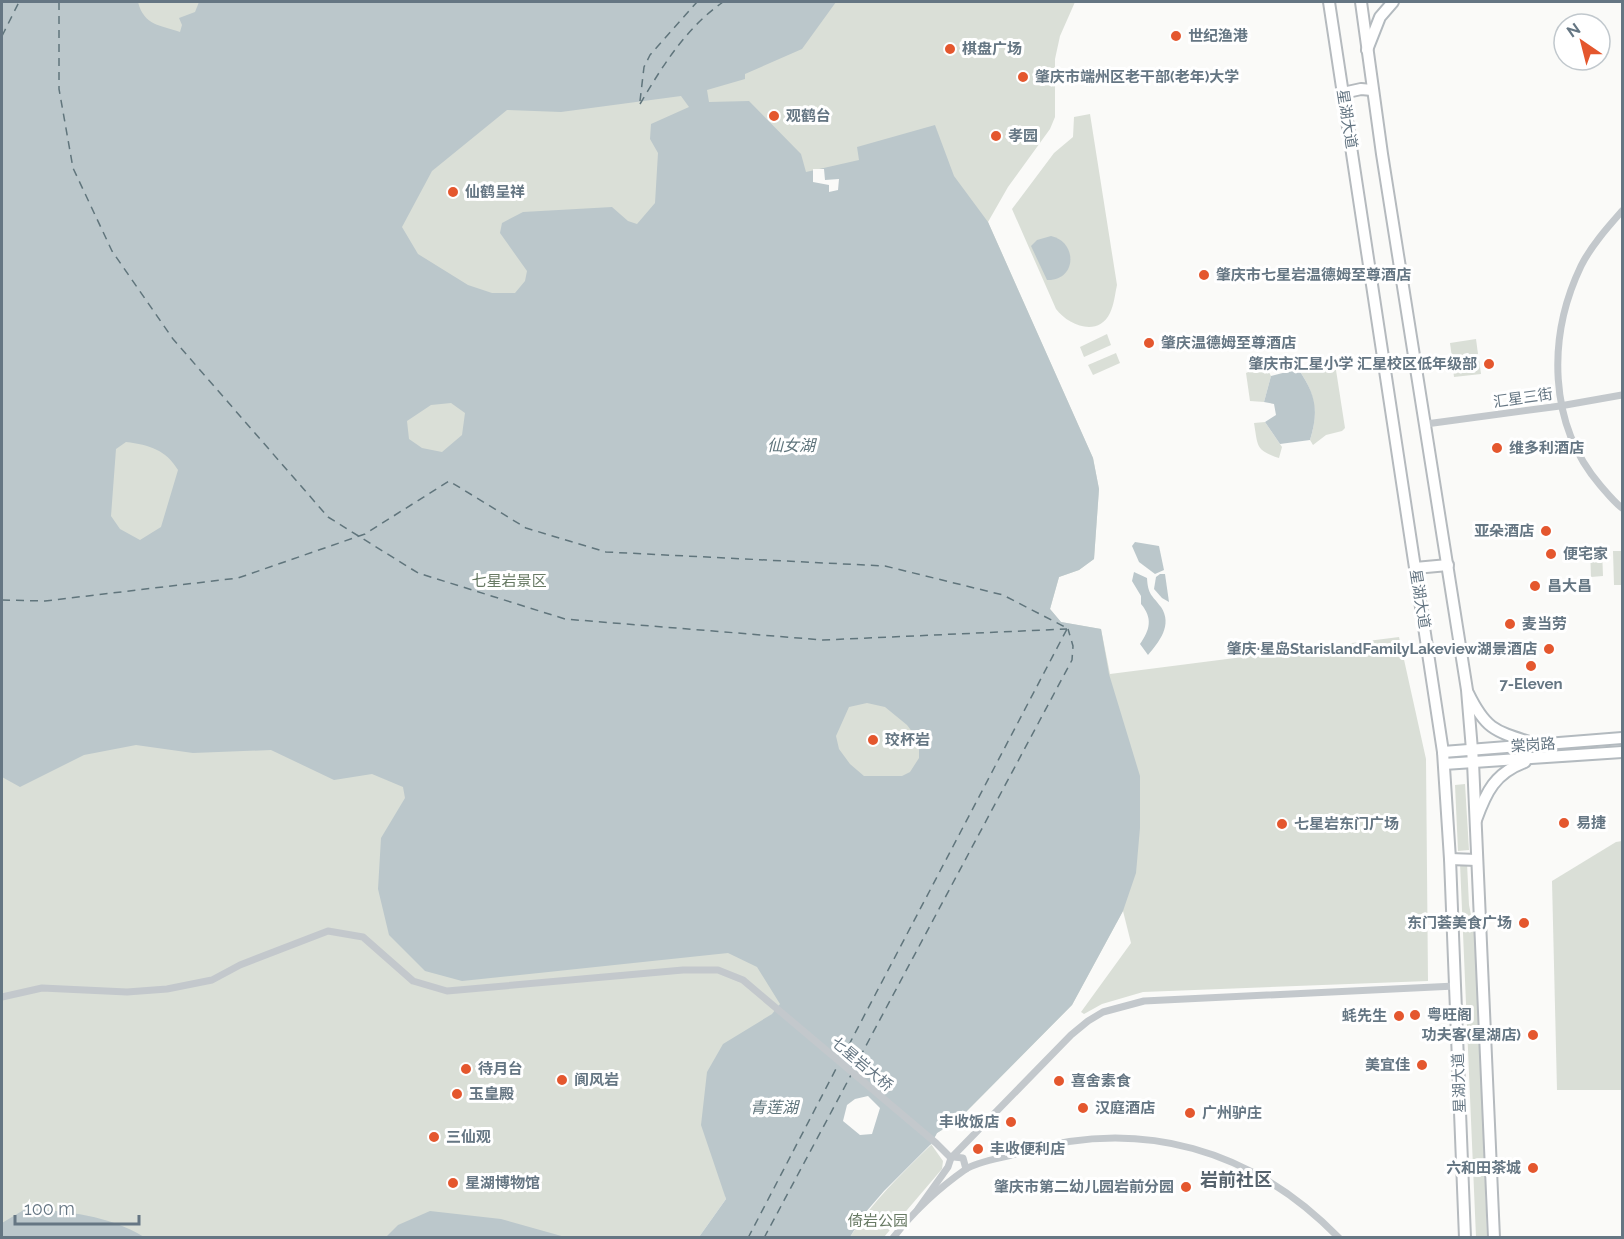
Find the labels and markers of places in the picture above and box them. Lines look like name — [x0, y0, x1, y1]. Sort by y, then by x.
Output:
place label: 世纪渔港 — [1188, 27, 1248, 45]
marker: 世纪渔港 — [1169, 29, 1183, 43]
place label: 棋盘广场 — [962, 40, 1022, 58]
marker: 棋盘广场 — [943, 42, 957, 56]
place label: 肇庆市端州区老干部(老年)大学 — [1035, 68, 1239, 86]
marker: 肇庆市端州区老干部(老年)大学 — [1016, 70, 1030, 84]
place label: 观鹤台 — [786, 107, 831, 125]
marker: 观鹤台 — [767, 109, 781, 123]
place label: 孝园 — [1008, 127, 1038, 145]
marker: 孝园 — [989, 129, 1003, 143]
place label: 仙鹤呈祥 — [465, 183, 525, 201]
marker: 仙鹤呈祥 — [446, 185, 460, 199]
place label: 肇庆市七星岩温德姆至尊酒店 — [1216, 266, 1411, 284]
marker: 肇庆市七星岩温德姆至尊酒店 — [1197, 268, 1211, 282]
place label: 肇庆温德姆至尊酒店 — [1161, 334, 1296, 352]
marker: 肇庆温德姆至尊酒店 — [1142, 336, 1156, 350]
place label: 肇庆市汇星小学 汇星校区低年级部 — [1248, 355, 1477, 373]
marker: 肇庆市汇星小学 汇星校区低年级部 — [1482, 357, 1496, 371]
place label: 维多利酒店 — [1509, 439, 1584, 457]
marker: 维多利酒店 — [1490, 441, 1504, 455]
place label: 亚朵酒店 — [1474, 522, 1534, 540]
marker: 亚朵酒店 — [1539, 524, 1553, 538]
place label: 便宅家 — [1563, 545, 1608, 563]
marker: 便宅家 — [1544, 547, 1558, 561]
place label: 昌大昌 — [1547, 577, 1592, 595]
marker: 昌大昌 — [1528, 579, 1542, 593]
place label: 麦当劳 — [1522, 615, 1567, 633]
marker: 麦当劳 — [1503, 617, 1517, 631]
place label: 肇庆·星岛StarislandFamilyLakeview湖景酒店 — [1227, 640, 1537, 658]
marker: 肇庆·星岛StarislandFamilyLakeview湖景酒店 — [1542, 642, 1556, 656]
marker: 7-Eleven — [1524, 659, 1538, 673]
place label: 7-Eleven — [1500, 675, 1562, 693]
place label: 珓杯岩 — [885, 731, 930, 749]
marker: 珓杯岩 — [866, 733, 880, 747]
place label: 易捷 — [1576, 814, 1606, 832]
place label: 七星岩东门广场 — [1294, 815, 1399, 833]
marker: 易捷 — [1557, 816, 1571, 830]
marker: 七星岩东门广场 — [1275, 817, 1289, 831]
place label: 东门荟美食广场 — [1407, 914, 1512, 932]
marker: 东门荟美食广场 — [1517, 916, 1531, 930]
place label: 粤旺阁 — [1427, 1006, 1472, 1024]
place label: 蚝先生 — [1342, 1007, 1387, 1025]
marker: 粤旺阁 — [1408, 1008, 1422, 1022]
marker: 蚝先生 — [1392, 1009, 1406, 1023]
place label: 功夫客(星湖店) — [1422, 1026, 1521, 1044]
marker: 功夫客(星湖店) — [1526, 1028, 1540, 1042]
place label: 美宜佳 — [1365, 1056, 1410, 1074]
marker: 美宜佳 — [1415, 1058, 1429, 1072]
place label: 待月台 — [478, 1060, 523, 1078]
marker: 待月台 — [459, 1062, 473, 1076]
place label: 阆风岩 — [574, 1071, 619, 1089]
place label: 喜舍素食 — [1071, 1072, 1131, 1090]
marker: 阆风岩 — [555, 1073, 569, 1087]
marker: 喜舍素食 — [1052, 1074, 1066, 1088]
place label: 玉皇殿 — [469, 1085, 514, 1103]
marker: 玉皇殿 — [450, 1087, 464, 1101]
place label: 汉庭酒店 — [1095, 1099, 1155, 1117]
marker: 汉庭酒店 — [1076, 1101, 1090, 1115]
place label: 广州驴庄 — [1202, 1104, 1262, 1122]
marker: 广州驴庄 — [1183, 1106, 1197, 1120]
place label: 丰收饭店 — [939, 1113, 999, 1131]
marker: 丰收饭店 — [1004, 1115, 1018, 1129]
place label: 三仙观 — [446, 1128, 491, 1146]
marker: 三仙观 — [427, 1130, 441, 1144]
place label: 丰收便利店 — [990, 1140, 1065, 1158]
marker: 丰收便利店 — [971, 1142, 985, 1156]
place label: 六和田茶城 — [1446, 1159, 1521, 1177]
marker: 六和田茶城 — [1526, 1161, 1540, 1175]
place label: 星湖博物馆 — [465, 1174, 540, 1192]
marker: 星湖博物馆 — [446, 1176, 460, 1190]
place label: 肇庆市第二幼儿园岩前分园 — [994, 1178, 1174, 1196]
marker: 肇庆市第二幼儿园岩前分园 — [1179, 1180, 1193, 1194]

